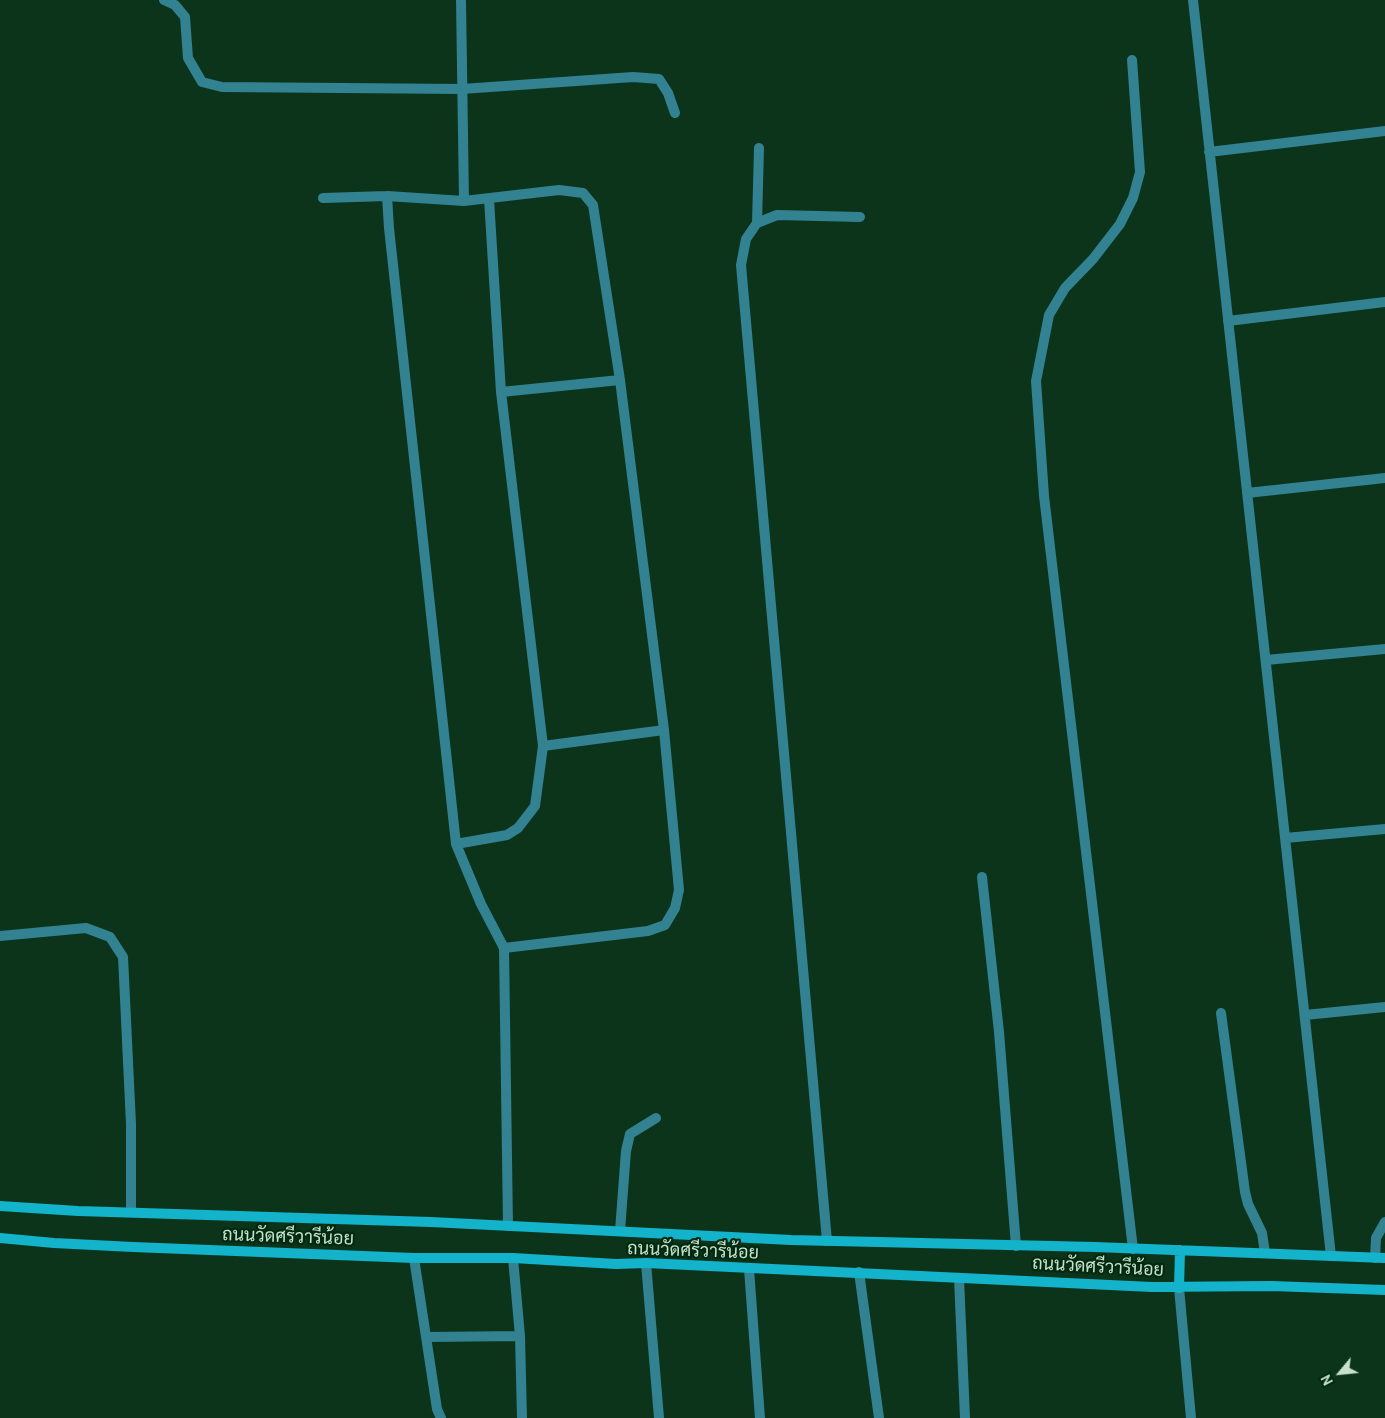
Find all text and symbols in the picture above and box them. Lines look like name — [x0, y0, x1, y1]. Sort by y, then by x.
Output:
street label: ถนนวัดศรีวารีน้อย — [222, 1224, 354, 1250]
street label: ถนนวัดศรีวารีน้อย — [627, 1238, 759, 1264]
street label: ถนนวัดศรีวารีน้อย — [1032, 1253, 1164, 1281]
north arrow — [1315, 1348, 1365, 1398]
text: N — [1316, 1371, 1337, 1389]

